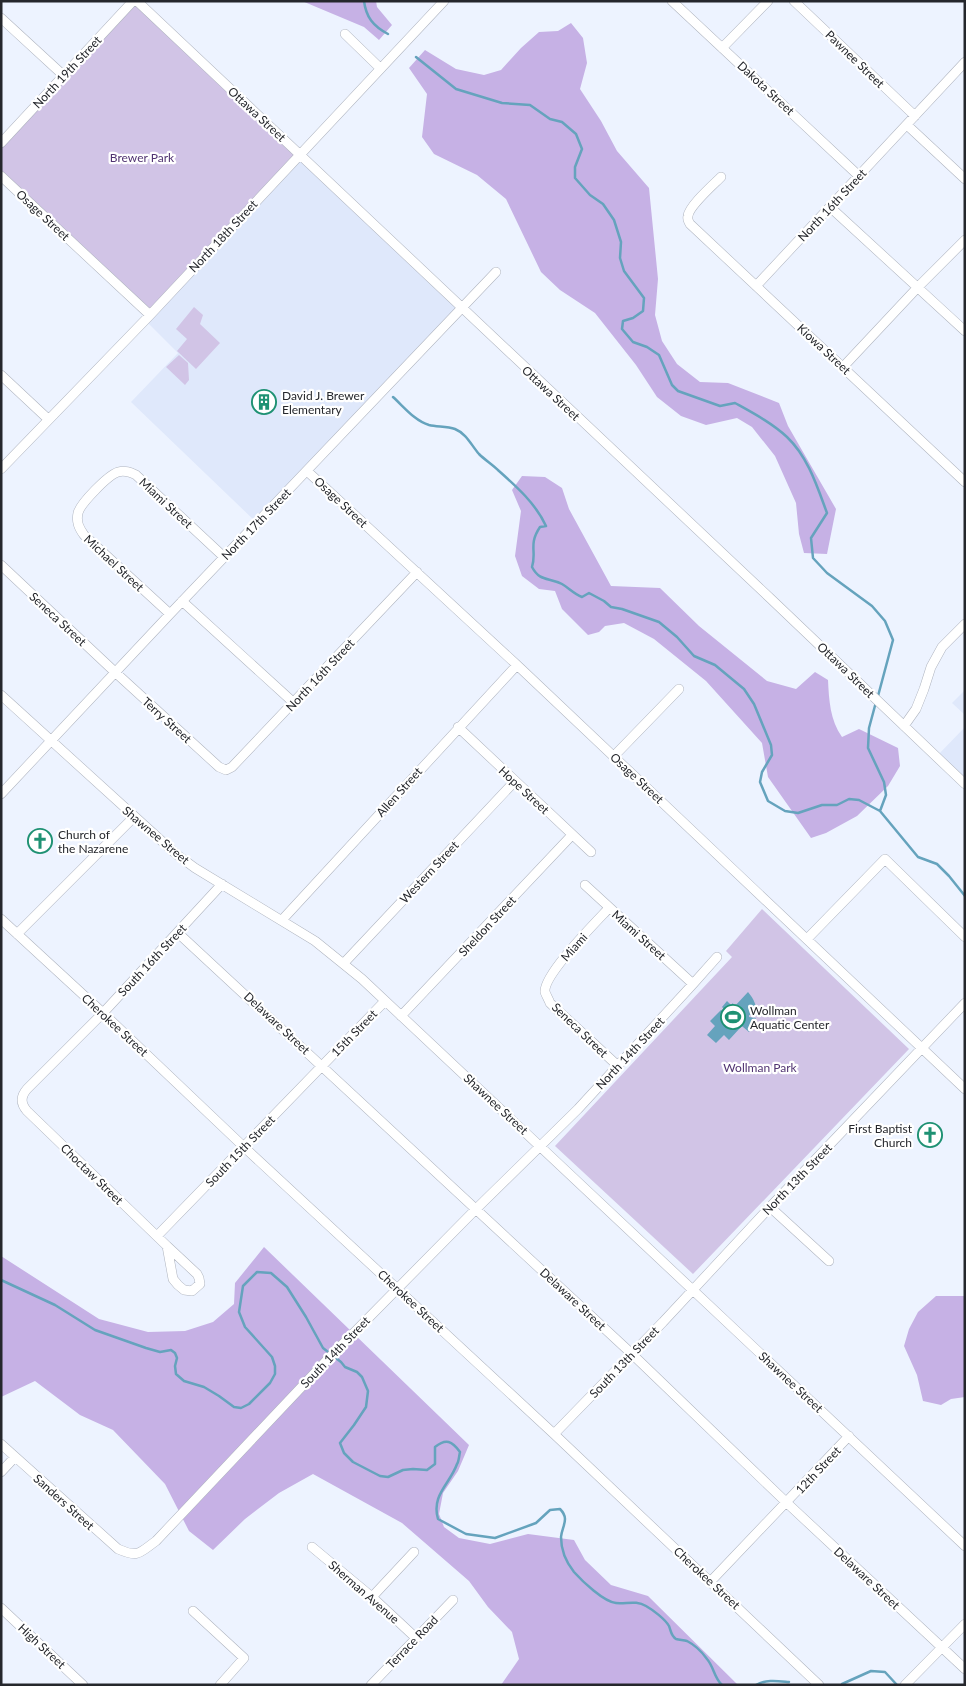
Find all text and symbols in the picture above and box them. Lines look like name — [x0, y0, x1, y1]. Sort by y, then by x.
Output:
street label: Pawnee Street — [822, 27, 888, 91]
street label: North 19th Street — [30, 32, 105, 111]
street label: Dakota Street — [734, 58, 798, 119]
street label: Ottawa Street — [225, 83, 290, 145]
park label: Brewer Park — [110, 150, 175, 165]
street label: North 16th Street — [795, 165, 870, 244]
street label: Osage Street — [13, 186, 73, 244]
street label: North 18th Street — [186, 196, 261, 275]
street label: Kiowa Street — [794, 320, 854, 378]
street label: Ottawa Street — [519, 362, 584, 424]
place label: David J. Brewer Elementary — [282, 388, 365, 417]
building icon: David J. Brewer Elementary — [251, 389, 277, 415]
street label: Osage Street — [311, 473, 371, 531]
street label: Miami Street — [136, 475, 196, 532]
street label: North 17th Street — [218, 485, 294, 563]
street label: Michael Street — [81, 532, 147, 595]
street label: Seneca Street — [26, 589, 90, 650]
street label: North 16th Street — [283, 635, 358, 714]
street label: Ottawa Street — [814, 639, 878, 701]
street label: Terry Street — [139, 694, 195, 747]
street label: Osage Street — [607, 749, 667, 807]
street label: Hope Street — [496, 763, 553, 818]
street label: Allen Street — [373, 764, 426, 820]
street label: Shawnee Street — [120, 803, 193, 868]
place label: Church of the Nazarene — [58, 827, 128, 856]
church icon: Church of the Nazarene — [27, 828, 53, 854]
street label: Western Street — [396, 837, 462, 906]
street label: Sheldon Street — [455, 892, 519, 959]
street label: Miami Street — [609, 907, 670, 964]
street label: South 16th Street — [115, 920, 190, 999]
street label: Miami — [558, 930, 591, 964]
street label: Delaware Street — [241, 989, 314, 1058]
street label: Cherokee Street — [79, 991, 152, 1060]
street label: Seneca Street — [549, 1000, 612, 1061]
place label: Wollman Aquatic Center — [750, 1003, 830, 1032]
sports icon: Wollman Aquatic Center — [720, 1004, 746, 1030]
street label: 15th Street — [328, 1006, 381, 1060]
street label: North 14th Street — [593, 1013, 668, 1092]
park label: Wollman Park — [723, 1060, 798, 1075]
street label: Shawnee Street — [461, 1070, 532, 1138]
street label: South 15th Street — [202, 1112, 278, 1190]
place label: First Baptist Church — [848, 1121, 913, 1150]
church icon: First Baptist Church — [917, 1122, 943, 1148]
street label: Choctaw Street — [58, 1140, 127, 1208]
street label: North 13th Street — [759, 1140, 835, 1218]
street label: Delaware Street — [537, 1265, 610, 1334]
street label: Cherokee Street — [375, 1267, 448, 1336]
street label: South 14th Street — [297, 1313, 373, 1391]
street label: South 13th Street — [586, 1323, 662, 1401]
street label: Shawnee Street — [756, 1348, 827, 1416]
street label: 12th Street — [792, 1443, 844, 1497]
street label: Sanders Street — [31, 1471, 98, 1534]
street label: Cherokee Street — [671, 1544, 744, 1613]
street label: Delaware Street — [831, 1544, 904, 1613]
street label: Sherman Avenue — [326, 1557, 402, 1627]
street label: Terrace Road — [383, 1612, 441, 1672]
street label: High Street — [15, 1620, 69, 1672]

